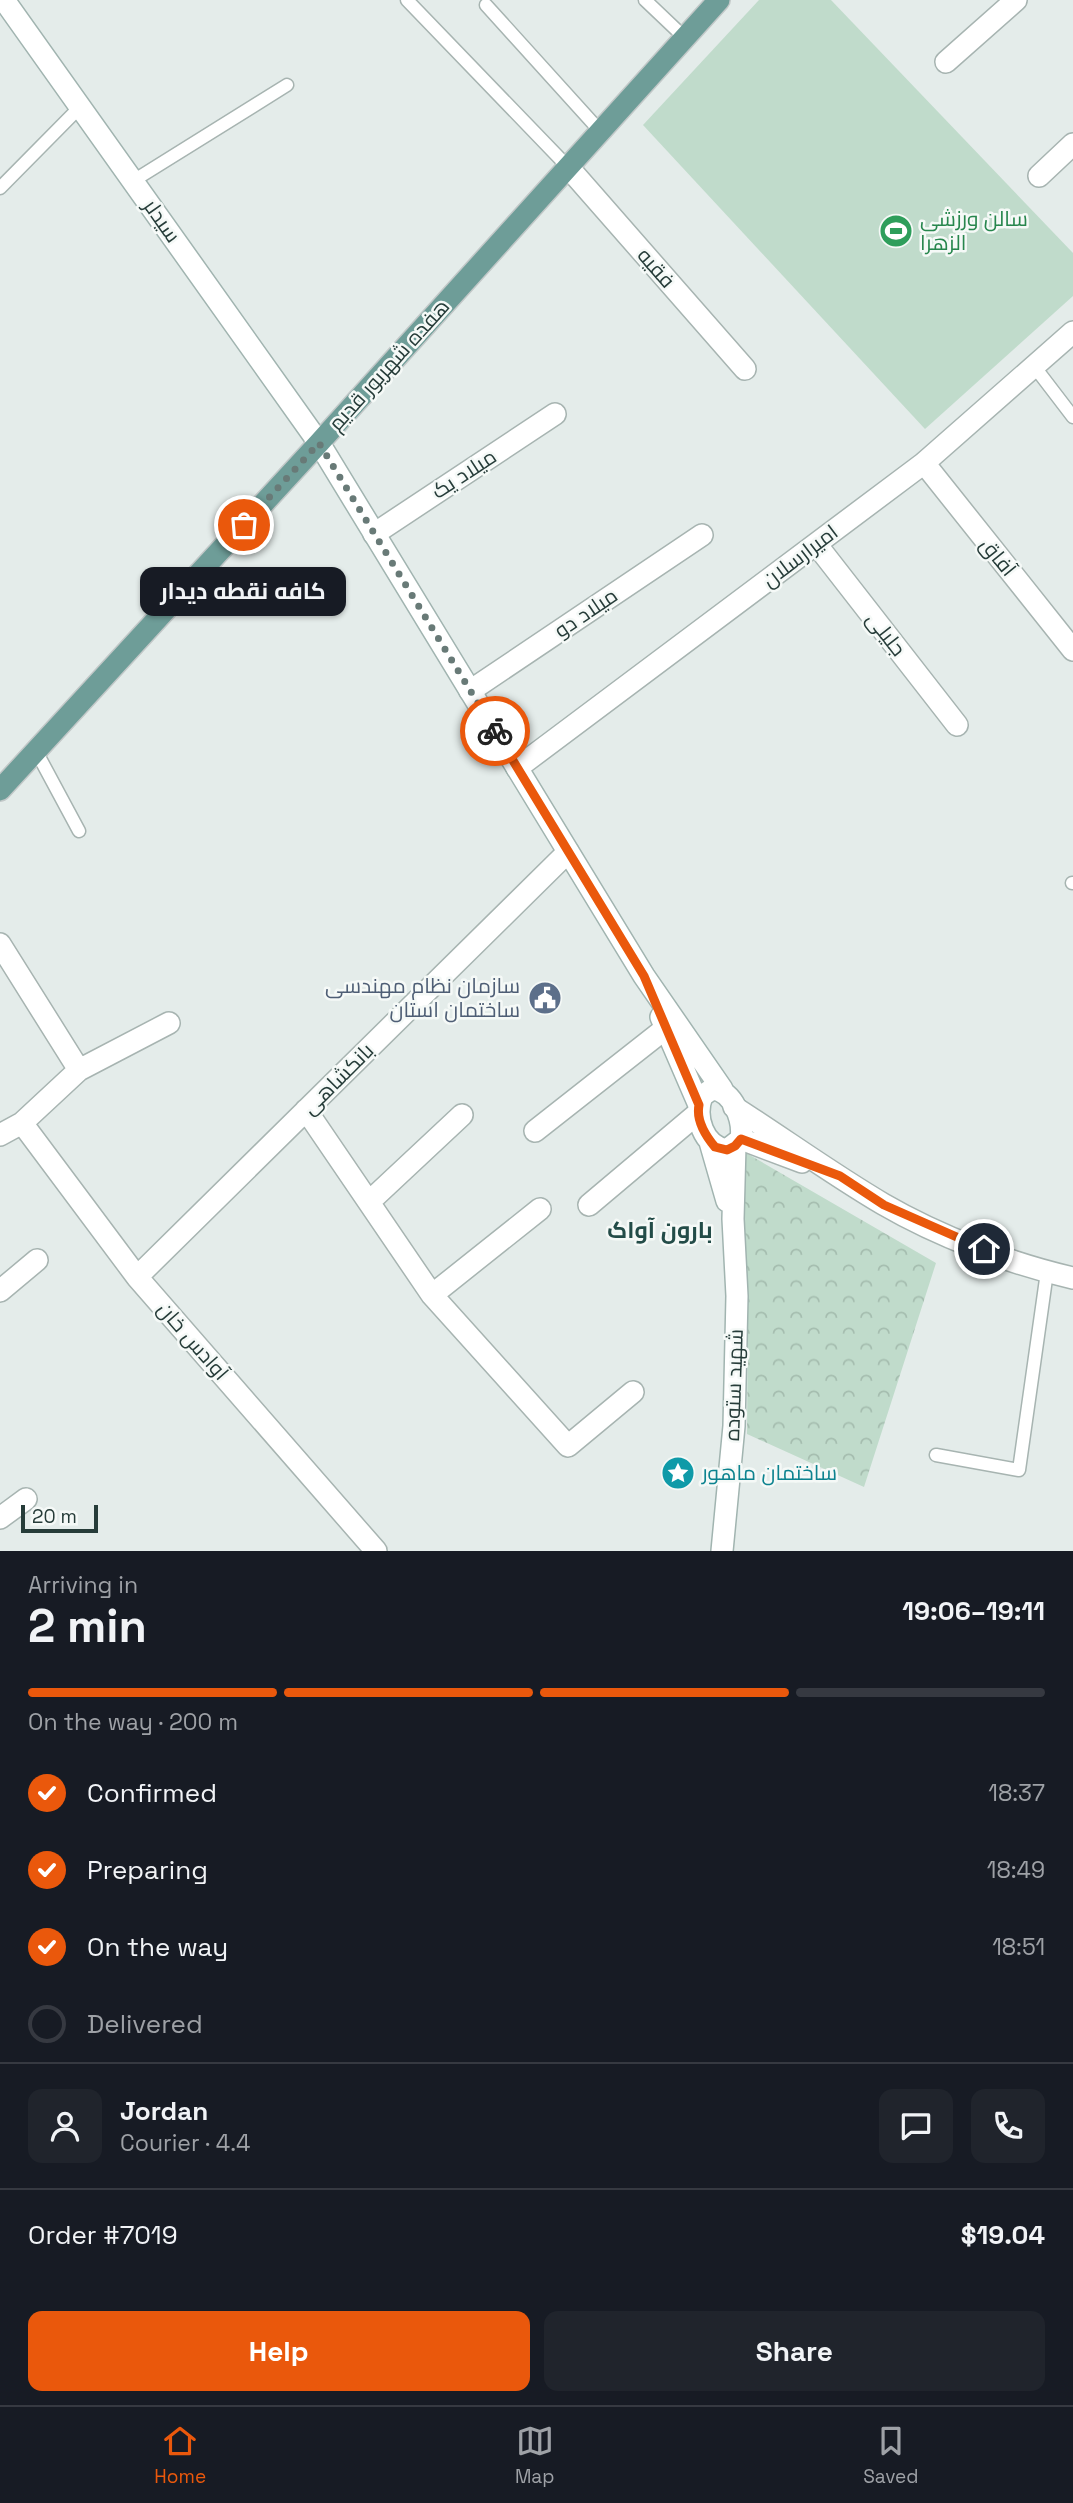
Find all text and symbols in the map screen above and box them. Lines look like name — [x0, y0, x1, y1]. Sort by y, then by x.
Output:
street label: سیدلر — [137, 193, 187, 248]
place label: سالن ورزشی الزهرا — [920, 205, 1028, 256]
sports icon: سالن ورزشی الزهرا — [877, 212, 915, 250]
street label: فقیه — [632, 242, 681, 293]
street label: هفده شهریور قدیم — [322, 293, 456, 437]
street label: میلاد یک — [426, 443, 501, 505]
pin — [214, 495, 274, 555]
icon: bag — [225, 506, 263, 544]
street label: امیرارسلان — [756, 518, 843, 593]
street label: آفاق — [974, 532, 1023, 582]
callout: کافه نقطه دیدار — [141, 567, 347, 616]
text: کافه نقطه دیدار — [160, 576, 326, 606]
street label: میلاد دو — [549, 582, 623, 644]
street label: جلیلی — [861, 606, 912, 661]
courier — [460, 696, 530, 766]
icon: bike — [476, 712, 514, 750]
place label: سازمان نظام مهندسی ساختمان استان — [325, 972, 520, 1023]
public building icon: سازمان نظام مهندسی ساختمان استان — [526, 979, 564, 1017]
street label: بانکشاهی — [296, 1037, 379, 1120]
district label: بارون آواک — [607, 1215, 713, 1245]
pin — [954, 1219, 1014, 1279]
icon: home — [965, 1230, 1003, 1268]
street label: آوادس خان — [152, 1296, 235, 1386]
street label: شهید ستوده — [718, 1328, 749, 1441]
place icon: ساختمان ماهور — [659, 1454, 697, 1492]
place label: ساختمان ماهور — [701, 1459, 837, 1486]
scale bar — [21, 1502, 98, 1534]
text: 20 m — [32, 1504, 77, 1529]
text: Arriving in — [28, 1570, 138, 1600]
text: 19:06–19:11 — [902, 1594, 1045, 1628]
text: 2 min — [28, 1597, 147, 1655]
text: On the way · 200 m — [28, 1707, 238, 1737]
icon: check — [28, 1774, 66, 1812]
text: Confirmed — [87, 1776, 217, 1810]
text: 18:37 — [988, 1778, 1045, 1808]
icon: check — [28, 1851, 66, 1889]
text: Preparing — [87, 1853, 208, 1887]
text: 18:49 — [987, 1855, 1045, 1885]
icon: check — [28, 1928, 66, 1966]
text: On the way — [87, 1930, 228, 1964]
text: 18:51 — [992, 1932, 1045, 1962]
text: Delivered — [87, 2007, 203, 2041]
button: person — [28, 2089, 102, 2163]
button: chat — [879, 2089, 953, 2163]
button: phone — [971, 2089, 1045, 2163]
text: Jordan — [120, 2094, 208, 2128]
text: Courier · 4.4 — [120, 2128, 250, 2158]
text: Order #7019 — [28, 2218, 178, 2252]
text: $19.04 — [961, 2218, 1045, 2252]
button: Help — [28, 2311, 530, 2391]
button: Share — [544, 2311, 1045, 2391]
tab: Home — [154, 2422, 206, 2489]
tab: Map — [515, 2422, 554, 2489]
tab: Saved — [863, 2422, 919, 2489]

